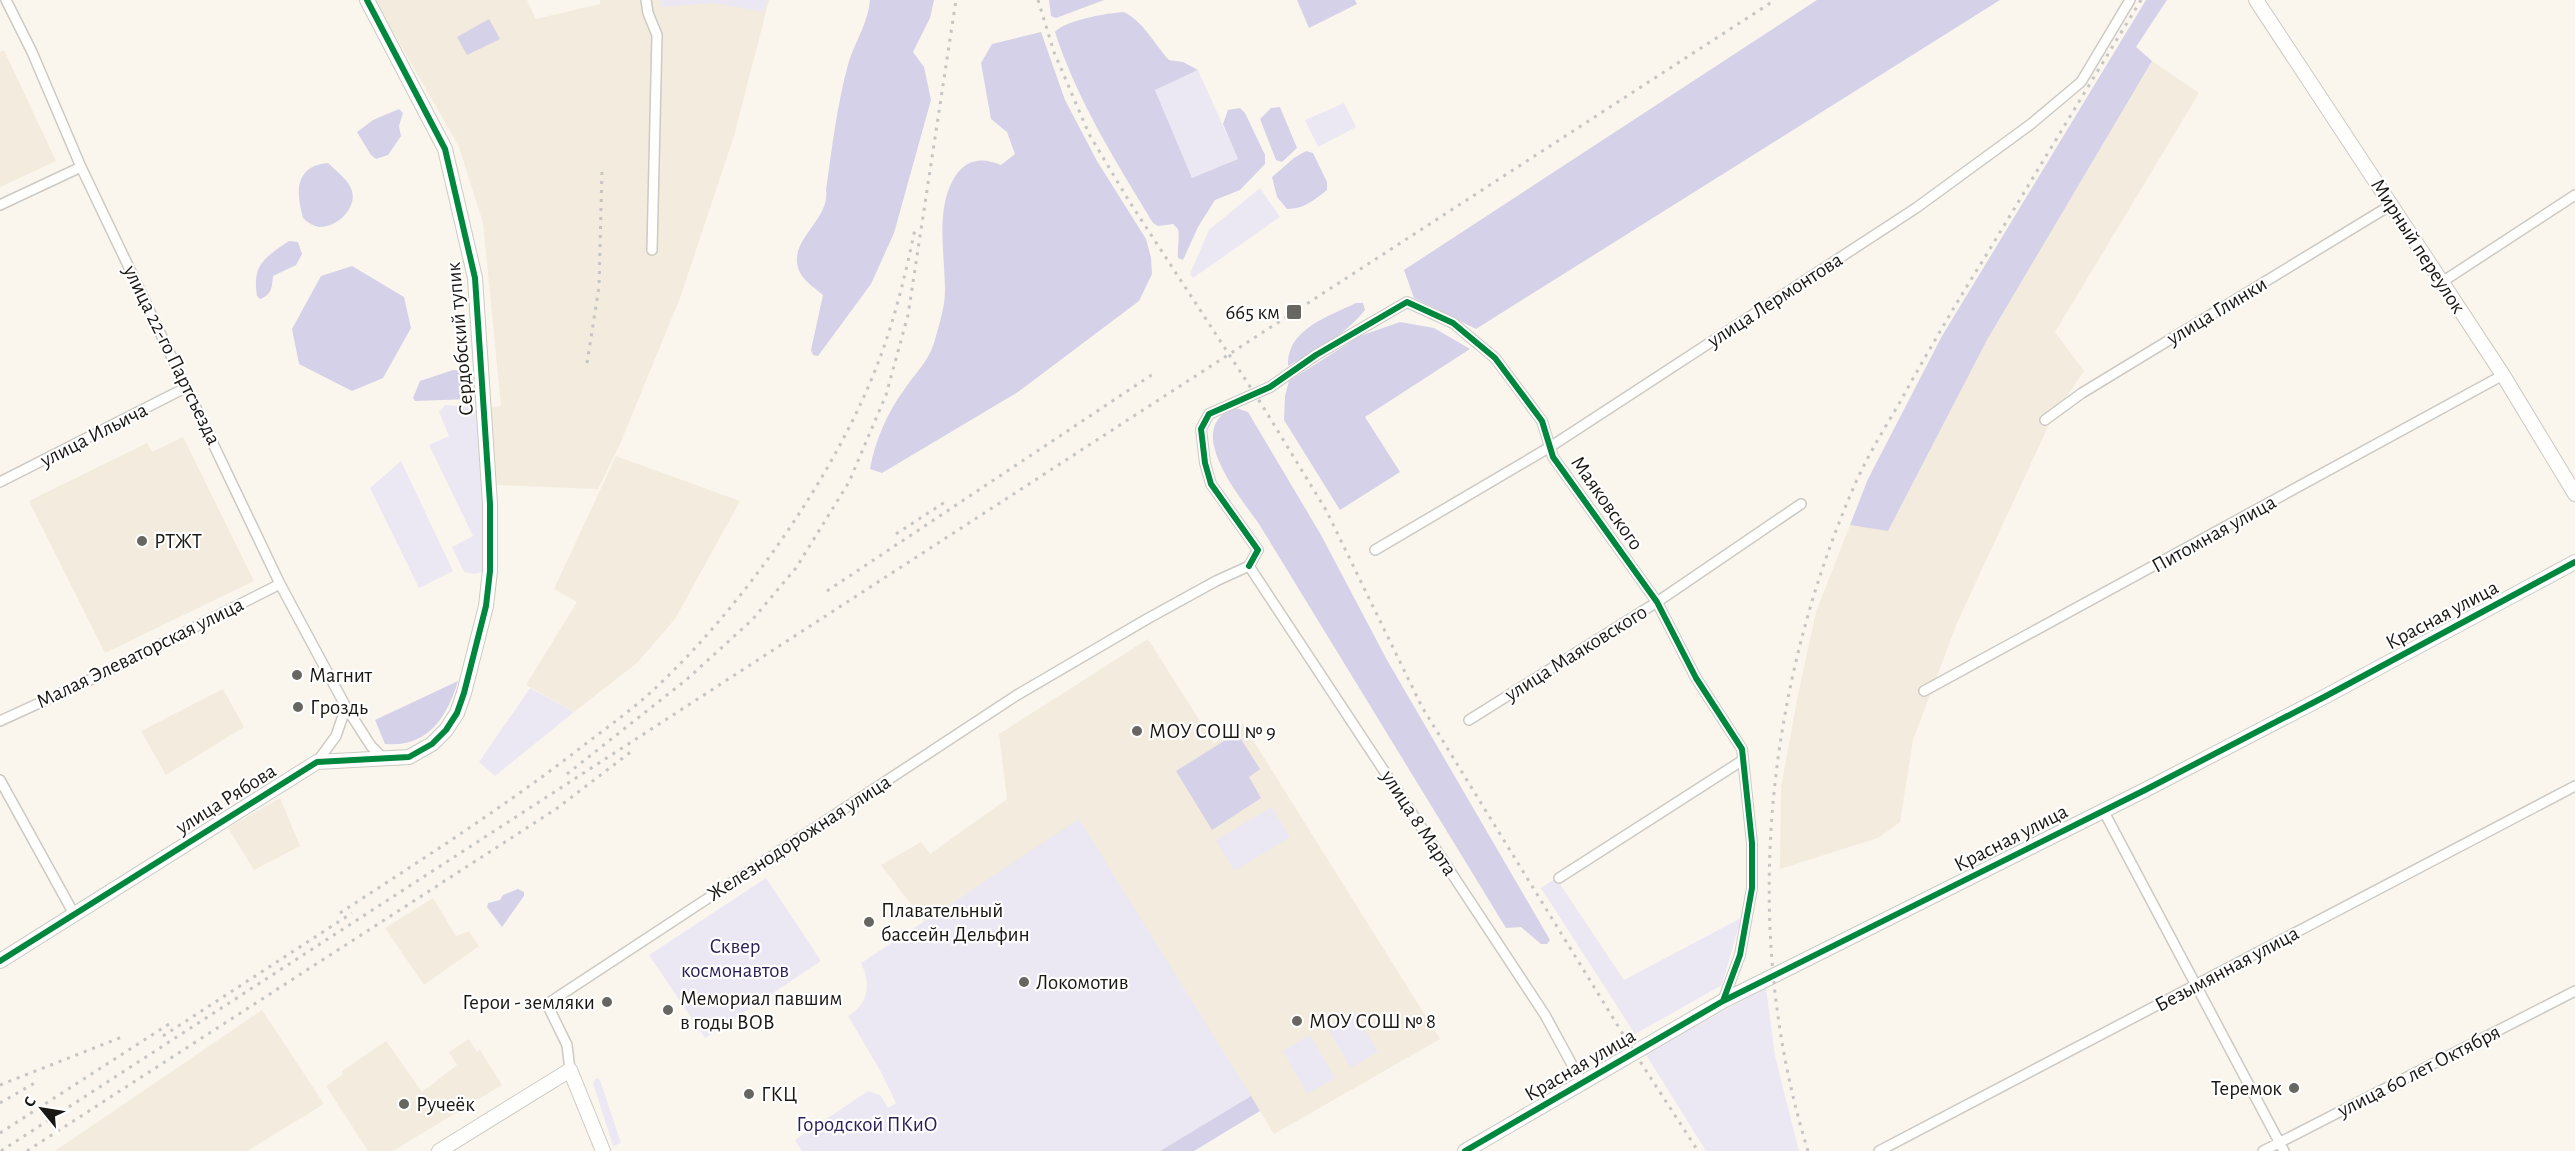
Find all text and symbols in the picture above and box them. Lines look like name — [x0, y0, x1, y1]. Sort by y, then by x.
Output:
street label: Мирный переулок — [2367, 175, 2469, 317]
street label: улица Лермонтова — [1703, 248, 1847, 352]
street label: улица 22-го Партсъезда — [119, 261, 225, 448]
street label: Сердобский тупик — [443, 261, 477, 417]
street label: улица Глинки — [2162, 273, 2271, 350]
place label: 665 км — [1225, 302, 1280, 323]
marker: 665 км — [1285, 303, 1303, 321]
street label: улица Ильича — [36, 399, 151, 471]
street label: Маяковского — [1567, 452, 1647, 554]
street label: Питомная улица — [2148, 491, 2280, 577]
place label: РТЖТ — [154, 531, 202, 552]
marker: РТЖТ — [135, 534, 149, 548]
street label: Красная улица — [2382, 576, 2502, 653]
street label: Малая Элеваторская улица — [33, 593, 247, 712]
street label: улица Маяковского — [1500, 601, 1651, 706]
place label: Магнит — [309, 665, 373, 686]
marker: Магнит — [290, 668, 304, 682]
place label: Гроздь — [310, 697, 368, 718]
marker: Гроздь — [291, 700, 305, 714]
place label: МОУ СОШ № 9 — [1149, 721, 1276, 742]
marker: МОУ СОШ № 9 — [1130, 724, 1144, 738]
street label: улица Рябова — [171, 760, 280, 839]
street label: улица 8 Марта — [1377, 766, 1461, 880]
street label: Железнодорожная улица — [704, 771, 895, 905]
street label: Красная улица — [1951, 800, 2072, 876]
place label: Плавательный бассейн Дельфин — [881, 900, 1030, 945]
marker: Плавательный бассейн Дельфин — [862, 915, 876, 929]
street label: Безымянная улица — [2152, 922, 2303, 1016]
park label: Сквер космонавтов — [681, 936, 789, 981]
place label: Локомотив — [1036, 972, 1128, 993]
marker: Локомотив — [1017, 975, 1031, 989]
place label: Мемориал павшим в годы ВОВ — [680, 988, 842, 1033]
place label: Герои - земляки — [462, 992, 595, 1013]
marker: Герои - земляки — [600, 995, 614, 1009]
marker: Мемориал павшим в годы ВОВ — [661, 1003, 675, 1017]
place label: МОУ СОШ № 8 — [1309, 1011, 1436, 1032]
marker: МОУ СОШ № 8 — [1290, 1014, 1304, 1028]
street label: улица 60 лет Октября — [2333, 1021, 2504, 1122]
street label: Красная улица — [1521, 1025, 1639, 1105]
place label: Теремок — [2211, 1078, 2282, 1099]
north arrow — [12, 1079, 72, 1139]
marker: Теремок — [2287, 1081, 2301, 1095]
place label: ГКЦ — [761, 1084, 797, 1105]
marker: ГКЦ — [742, 1087, 756, 1101]
text: С — [21, 1094, 39, 1110]
place label: Ручеёк — [416, 1094, 475, 1115]
marker: Ручеёк — [397, 1097, 411, 1111]
park label: Городской ПКиО — [796, 1114, 938, 1135]

